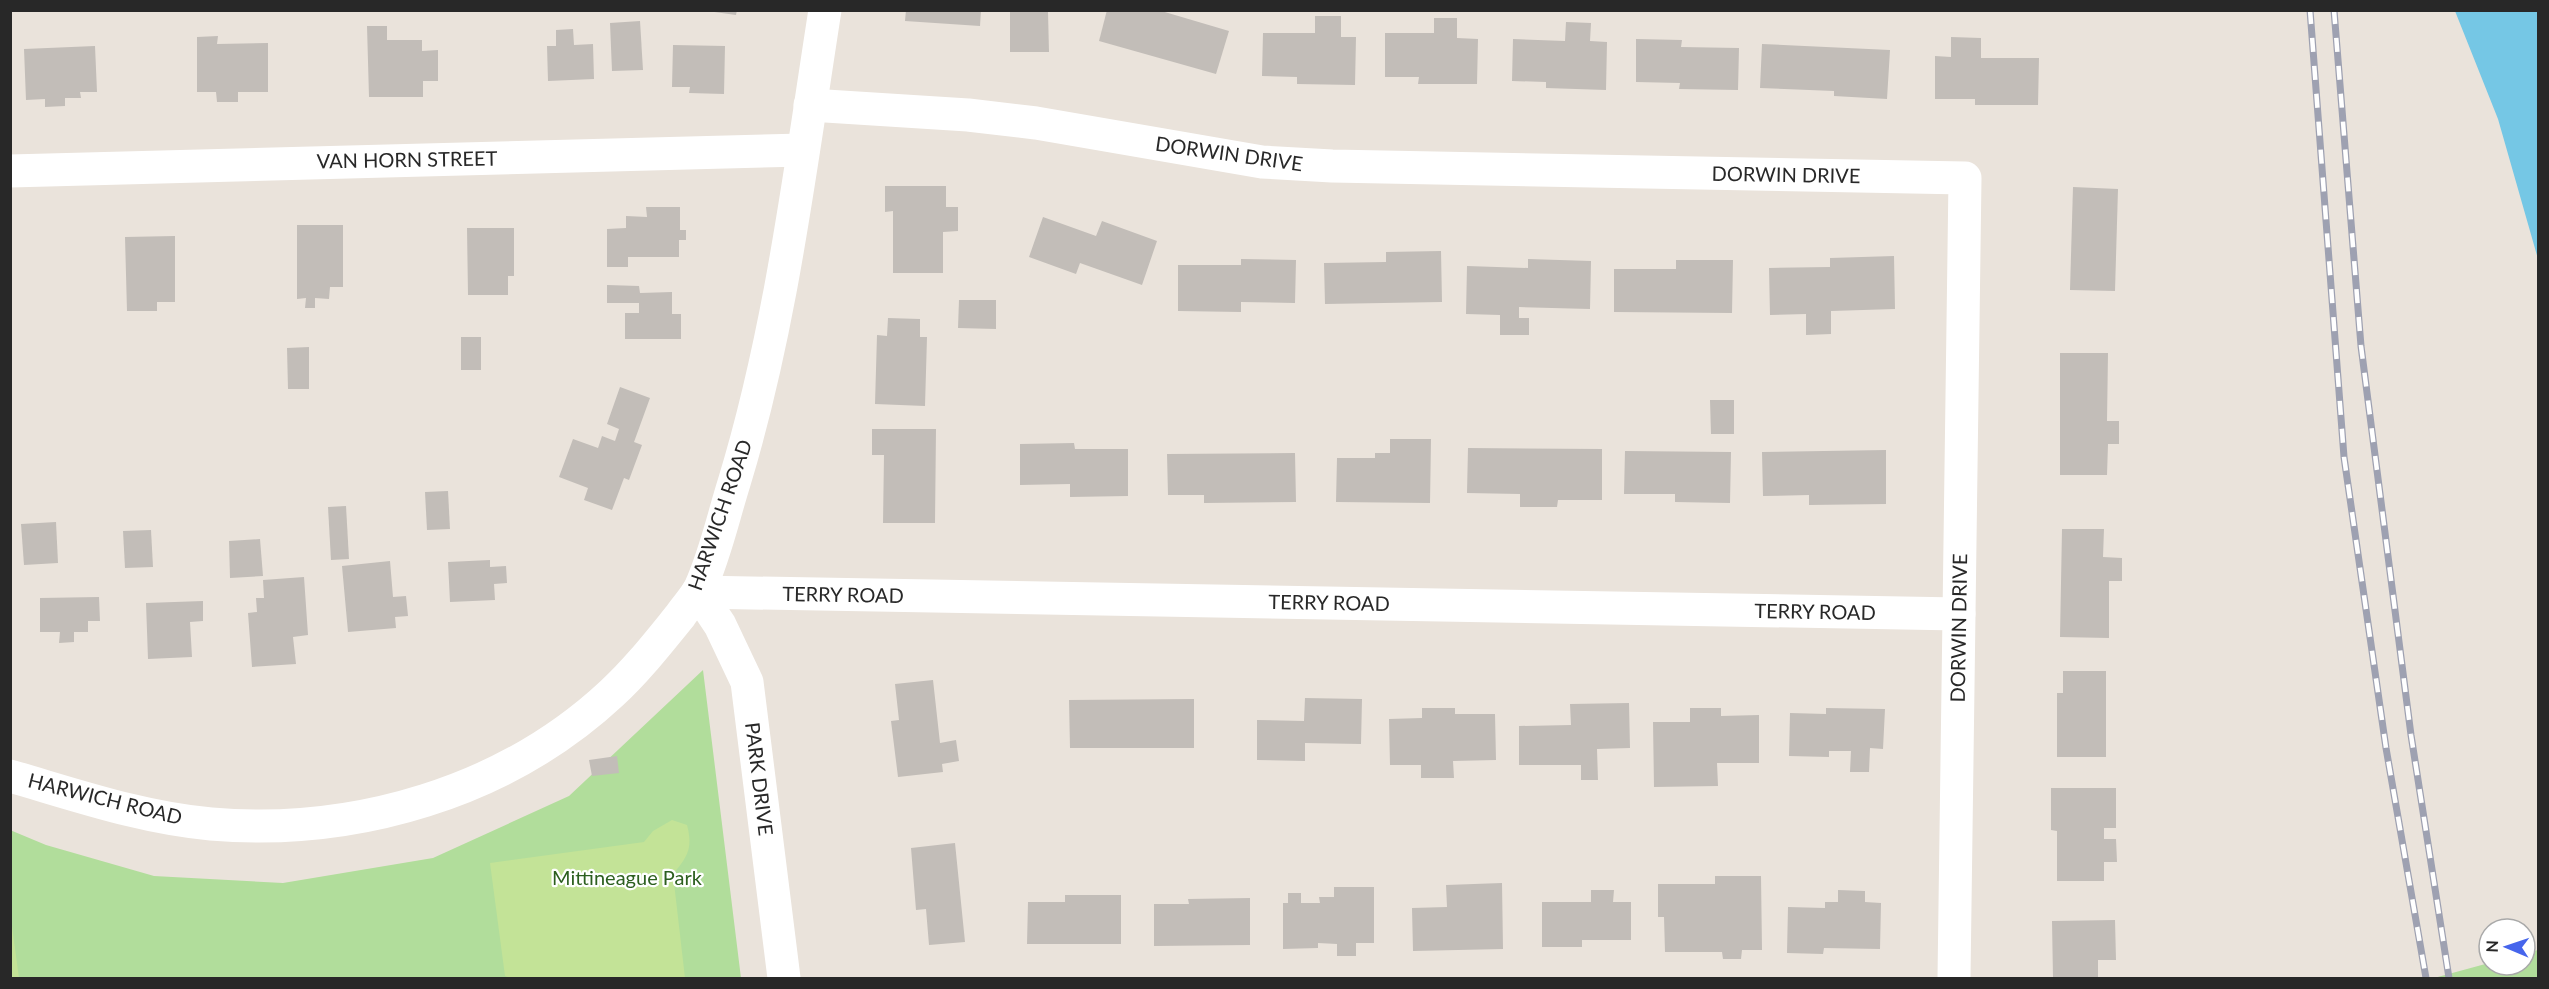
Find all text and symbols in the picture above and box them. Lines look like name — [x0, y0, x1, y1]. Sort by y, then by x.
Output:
street label: DORWIN DRIVE — [1154, 131, 1304, 175]
street label: VAN HORN STREET — [316, 145, 498, 173]
street label: DORWIN DRIVE — [1711, 161, 1861, 187]
street label: HARWICH ROAD — [682, 436, 756, 593]
street label: DORWIN DRIVE — [1945, 553, 1971, 703]
street label: TERRY ROAD — [782, 581, 904, 607]
street label: TERRY ROAD — [1268, 589, 1390, 615]
street label: TERRY ROAD — [1754, 598, 1876, 624]
street label: PARK DRIVE — [741, 721, 779, 837]
street label: HARWICH ROAD — [26, 767, 185, 829]
park label: Mittineague Park — [552, 865, 703, 889]
north arrow — [2477, 917, 2537, 977]
text: N — [2482, 940, 2501, 953]

